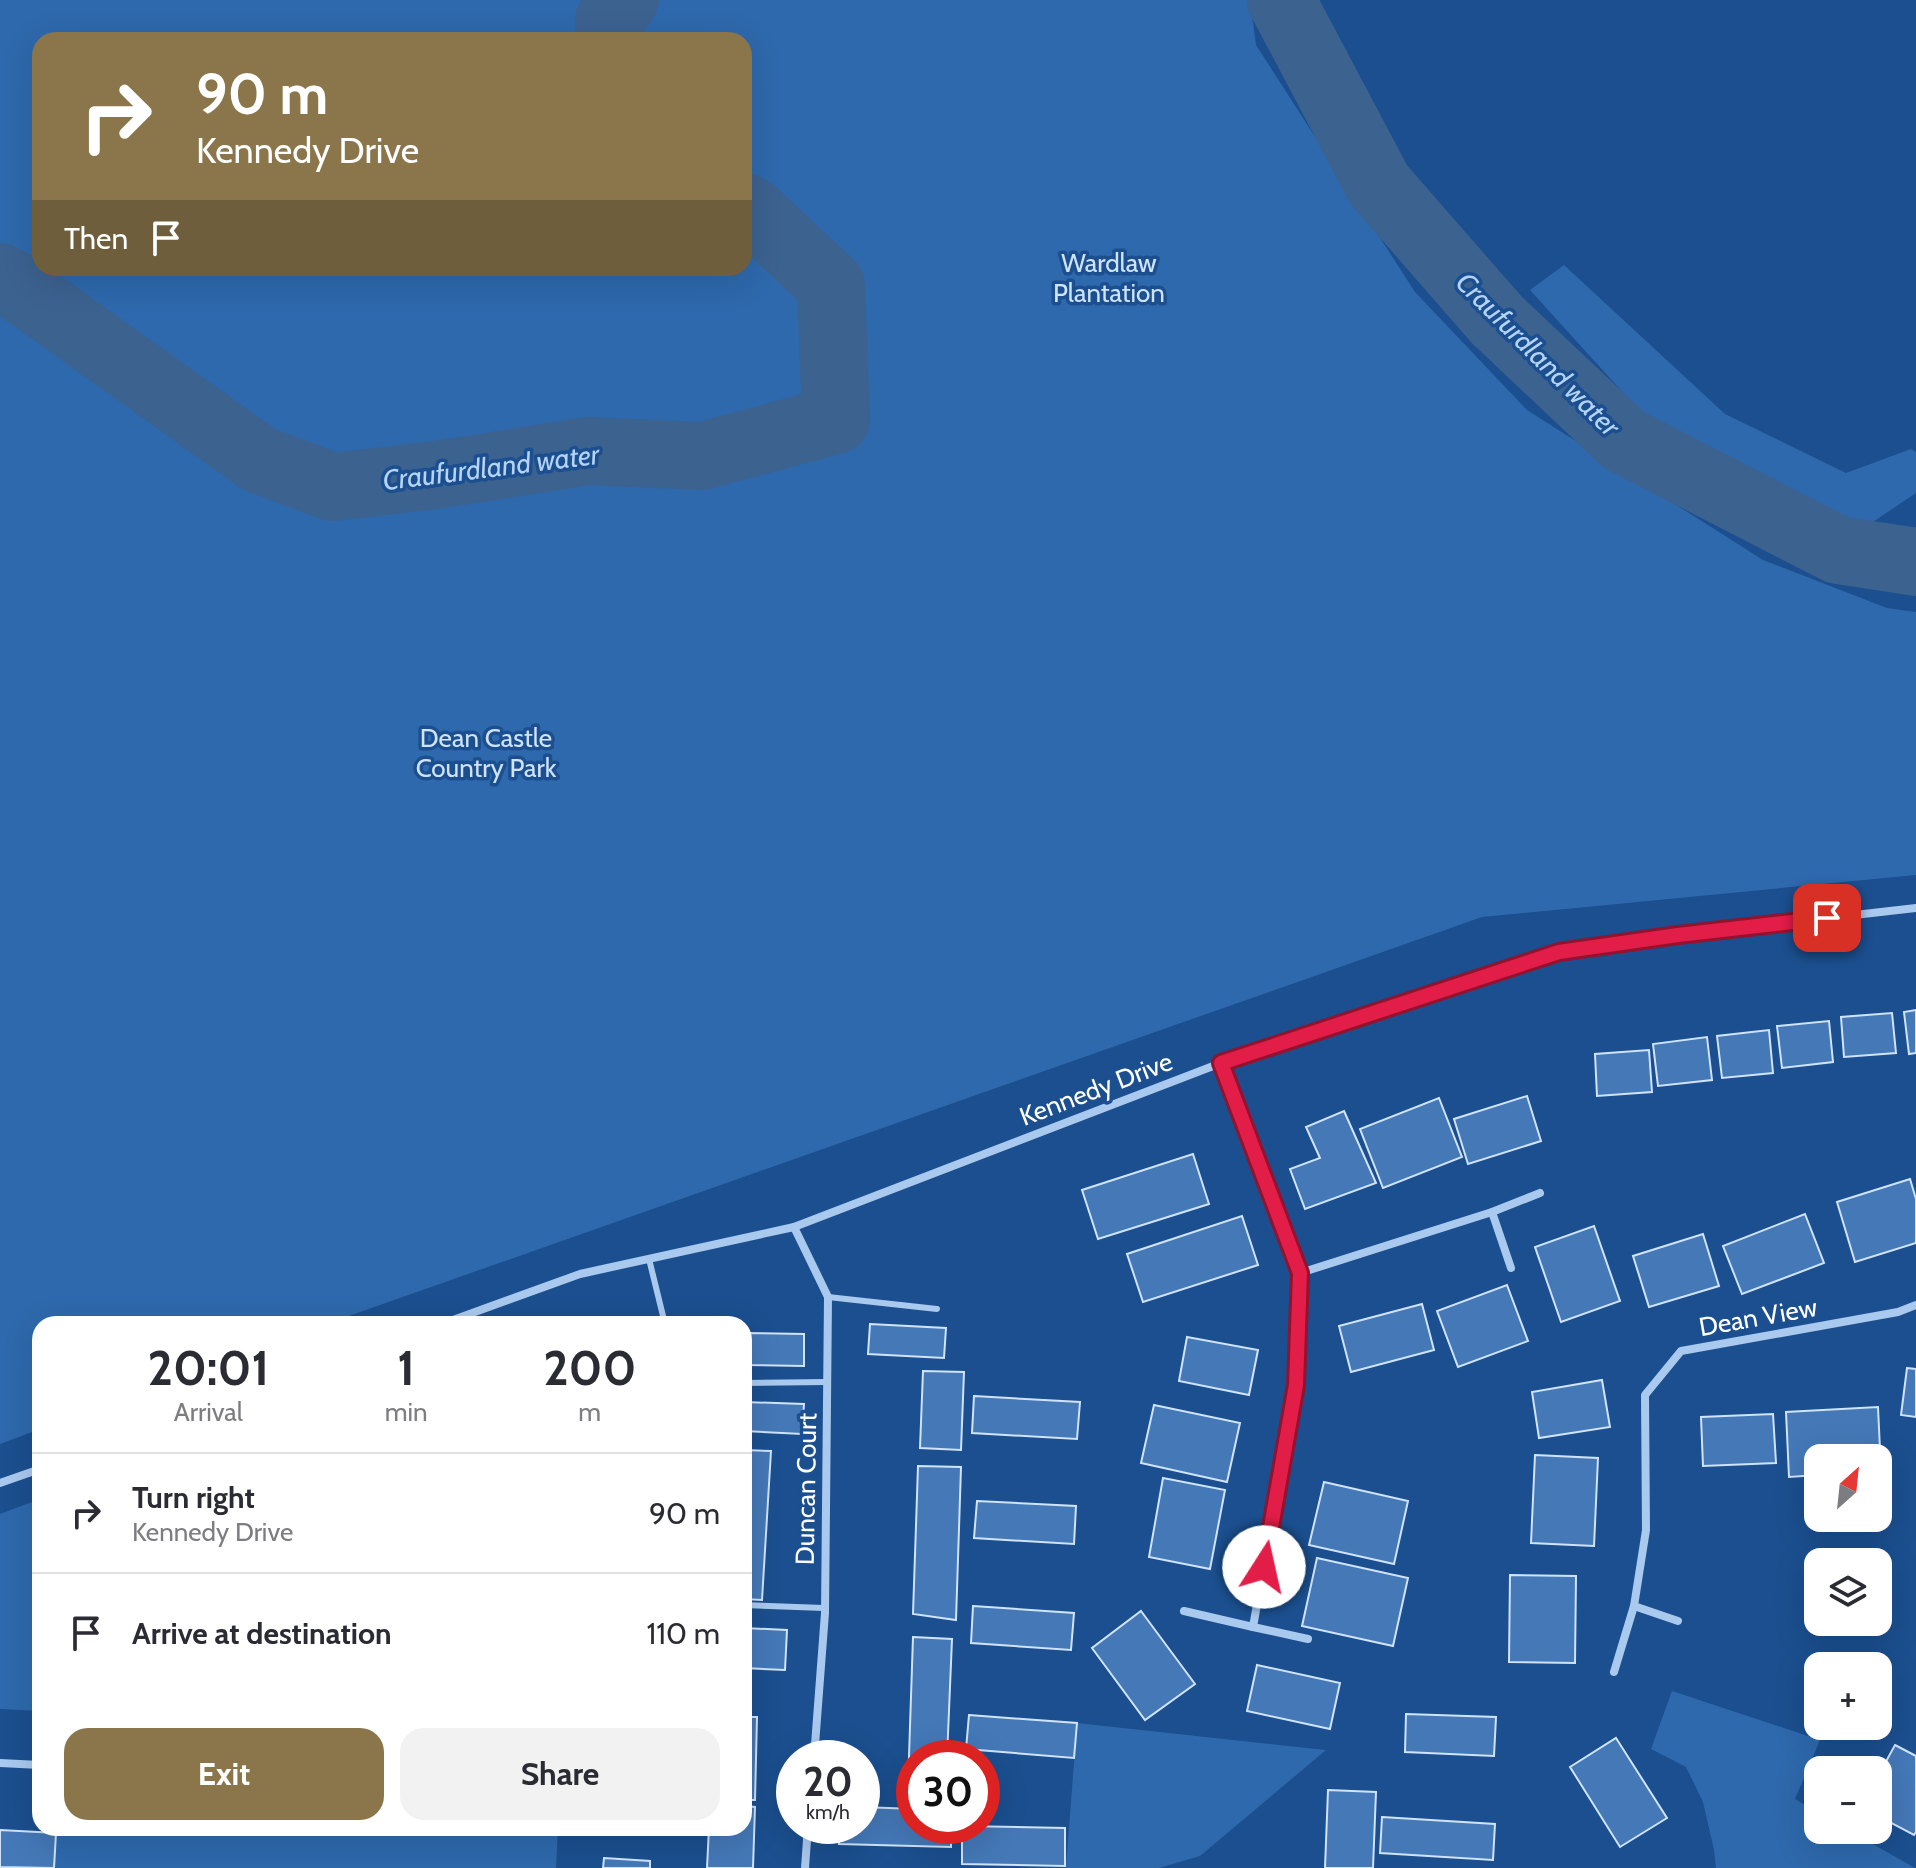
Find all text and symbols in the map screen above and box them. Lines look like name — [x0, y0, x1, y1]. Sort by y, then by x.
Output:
text: 90 m — [196, 60, 328, 128]
icon: right — [64, 64, 168, 168]
text: Kennedy Drive — [196, 128, 419, 172]
icon: arrive — [144, 216, 188, 260]
text: Then — [64, 220, 128, 257]
park label: Wardlaw Plantation — [1053, 247, 1165, 309]
water label: Craufurdland water — [1449, 265, 1628, 444]
water label: Craufurdland water — [381, 437, 603, 497]
park label: Dean Castle Country Park — [416, 722, 557, 784]
pin — [1793, 884, 1861, 952]
icon: arrive — [1805, 896, 1849, 940]
street label: Kennedy Drive — [1015, 1045, 1177, 1133]
street label: Dean View — [1696, 1291, 1820, 1343]
text: 20:01 — [148, 1339, 269, 1397]
text: 1 — [397, 1339, 415, 1397]
text: 200 — [543, 1339, 636, 1397]
text: Arrival — [174, 1396, 243, 1428]
text: min — [385, 1396, 428, 1428]
text: m — [578, 1396, 601, 1428]
street label: Duncan Court — [789, 1412, 823, 1565]
north arrow — [1804, 1444, 1892, 1532]
map controls — [1804, 1444, 1892, 1844]
text: Turn right — [132, 1479, 255, 1516]
icon: right — [64, 1491, 108, 1535]
text: 90 m — [649, 1495, 720, 1532]
text: Kennedy Drive — [132, 1516, 293, 1548]
position arrow — [1222, 1525, 1306, 1609]
button: layers — [1804, 1548, 1892, 1636]
icon: arrive — [64, 1611, 108, 1655]
text: Arrive at destination — [132, 1615, 392, 1652]
text: 110 m — [646, 1615, 720, 1652]
button: + — [1804, 1652, 1892, 1740]
button: Exit — [64, 1728, 384, 1820]
button: Share — [400, 1728, 720, 1820]
speed limit sign: 30 — [896, 1740, 1000, 1844]
button: − — [1804, 1756, 1892, 1844]
text: 20 — [803, 1757, 853, 1806]
text: km/h — [806, 1800, 850, 1824]

